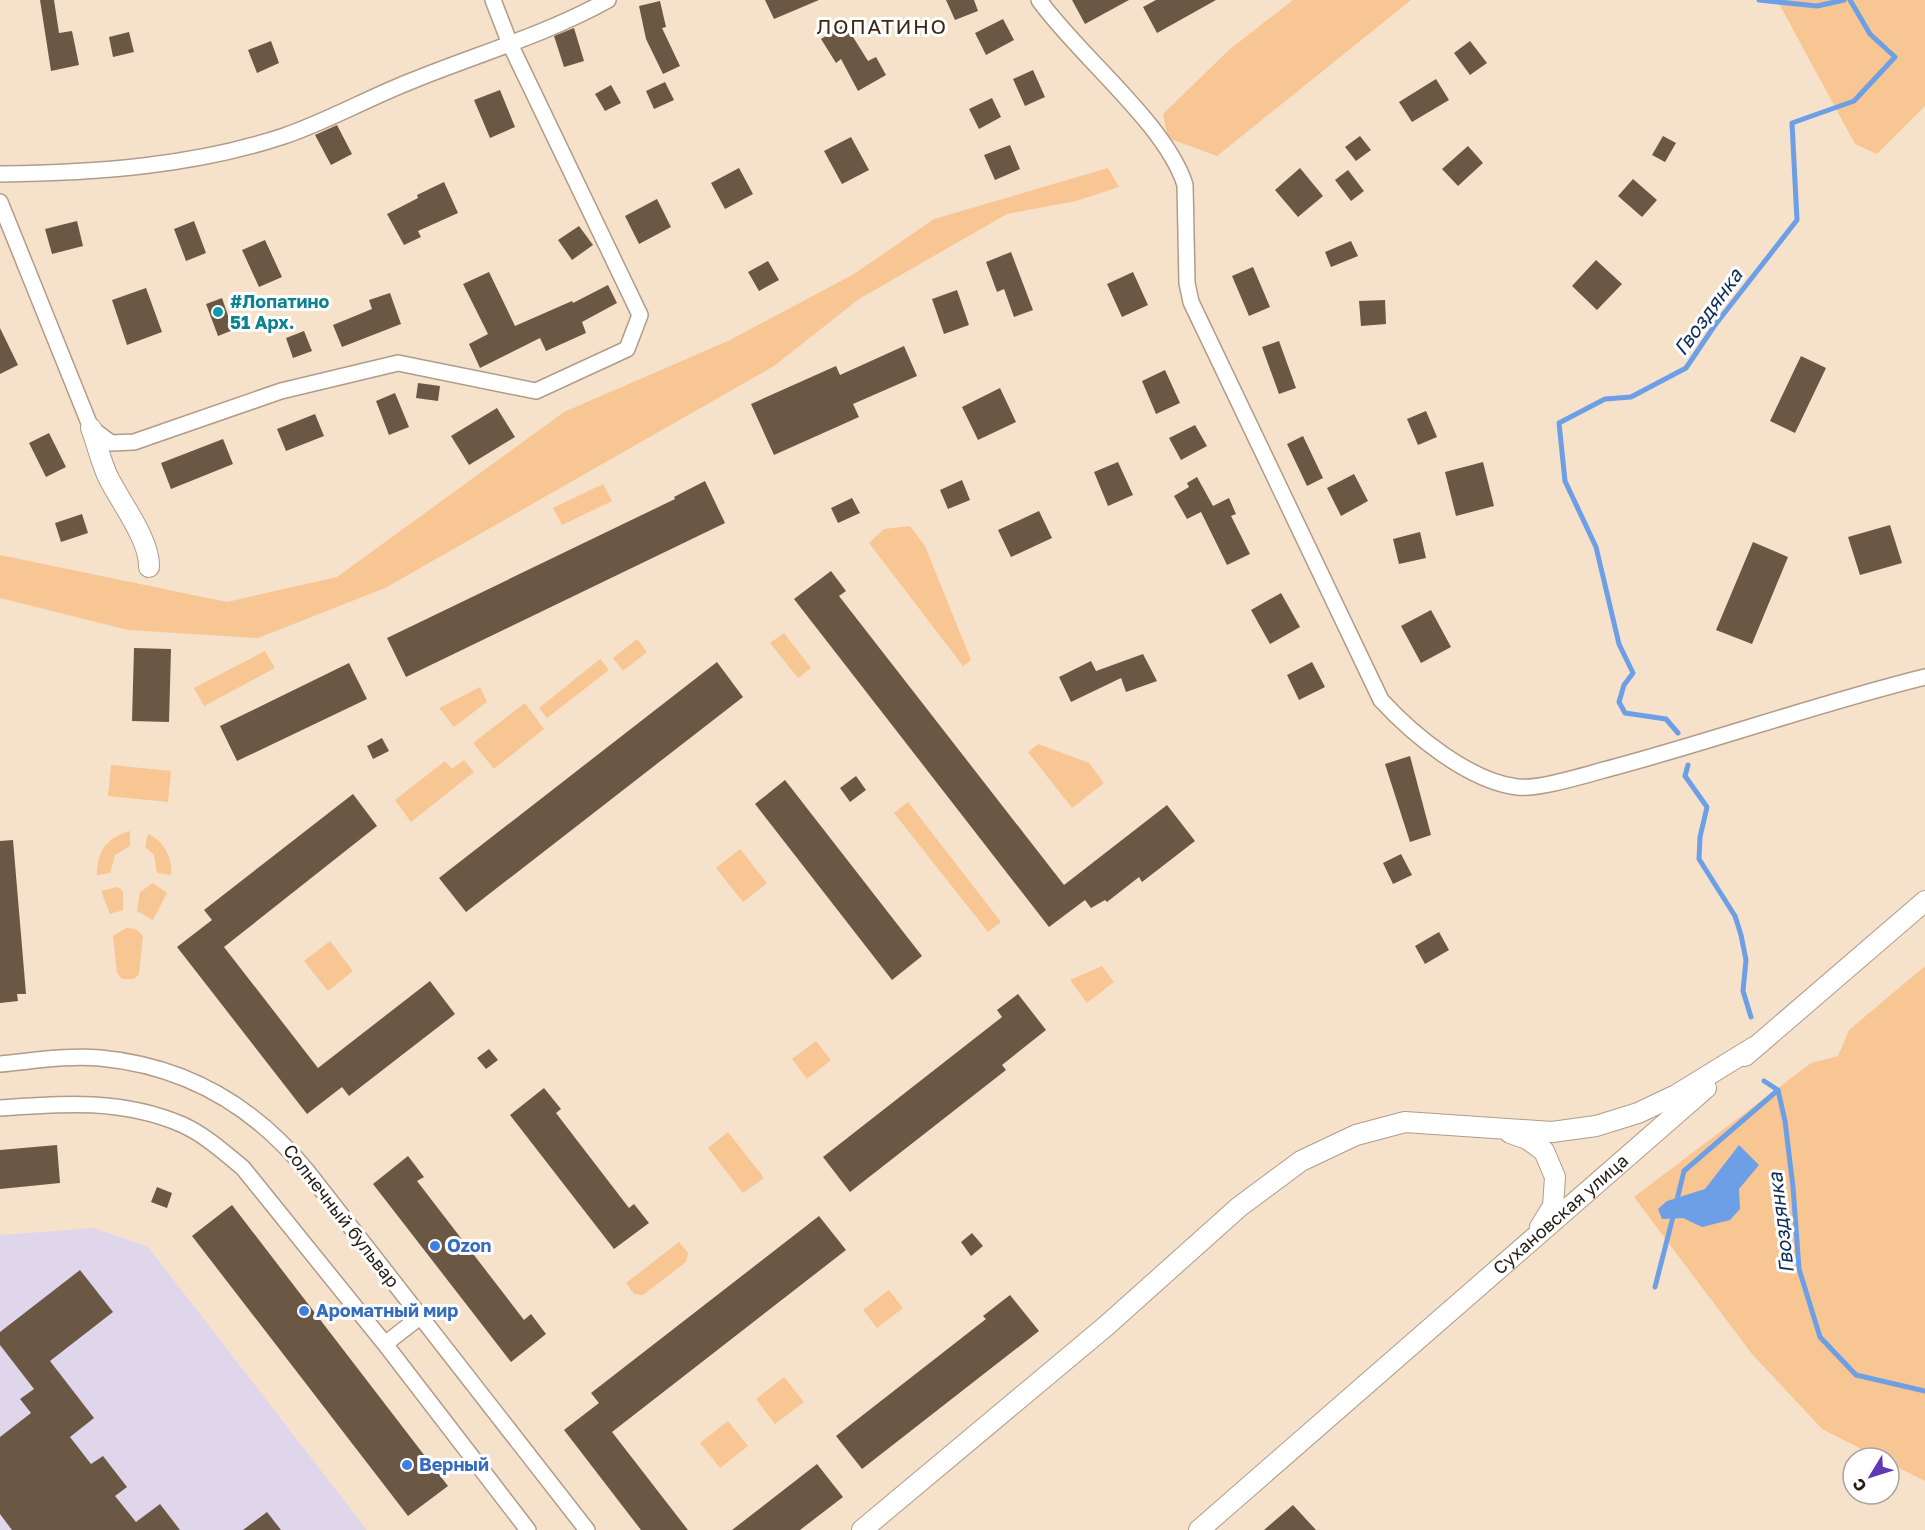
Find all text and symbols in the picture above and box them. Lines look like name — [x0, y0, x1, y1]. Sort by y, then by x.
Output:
district label: ЛОПАТИНО — [816, 13, 948, 39]
water label: Гвоздянка — [1668, 263, 1747, 359]
place label: #Лопатино 51 Арх. — [230, 290, 330, 333]
marker: #Лопатино 51 Арх. — [211, 305, 225, 319]
street label: Солнечный бульвар — [279, 1139, 405, 1291]
street label: Сухановская улица — [1488, 1149, 1632, 1279]
water label: Гвоздянка — [1762, 1171, 1798, 1275]
place label: Ozon — [447, 1234, 492, 1256]
marker: Ozon — [428, 1239, 442, 1253]
place label: Ароматный мир — [316, 1299, 458, 1321]
marker: Ароматный мир — [297, 1304, 311, 1318]
north arrow — [1841, 1446, 1901, 1506]
place label: Верный — [419, 1453, 489, 1475]
marker: Верный — [400, 1458, 414, 1472]
text: С — [1848, 1475, 1871, 1496]

